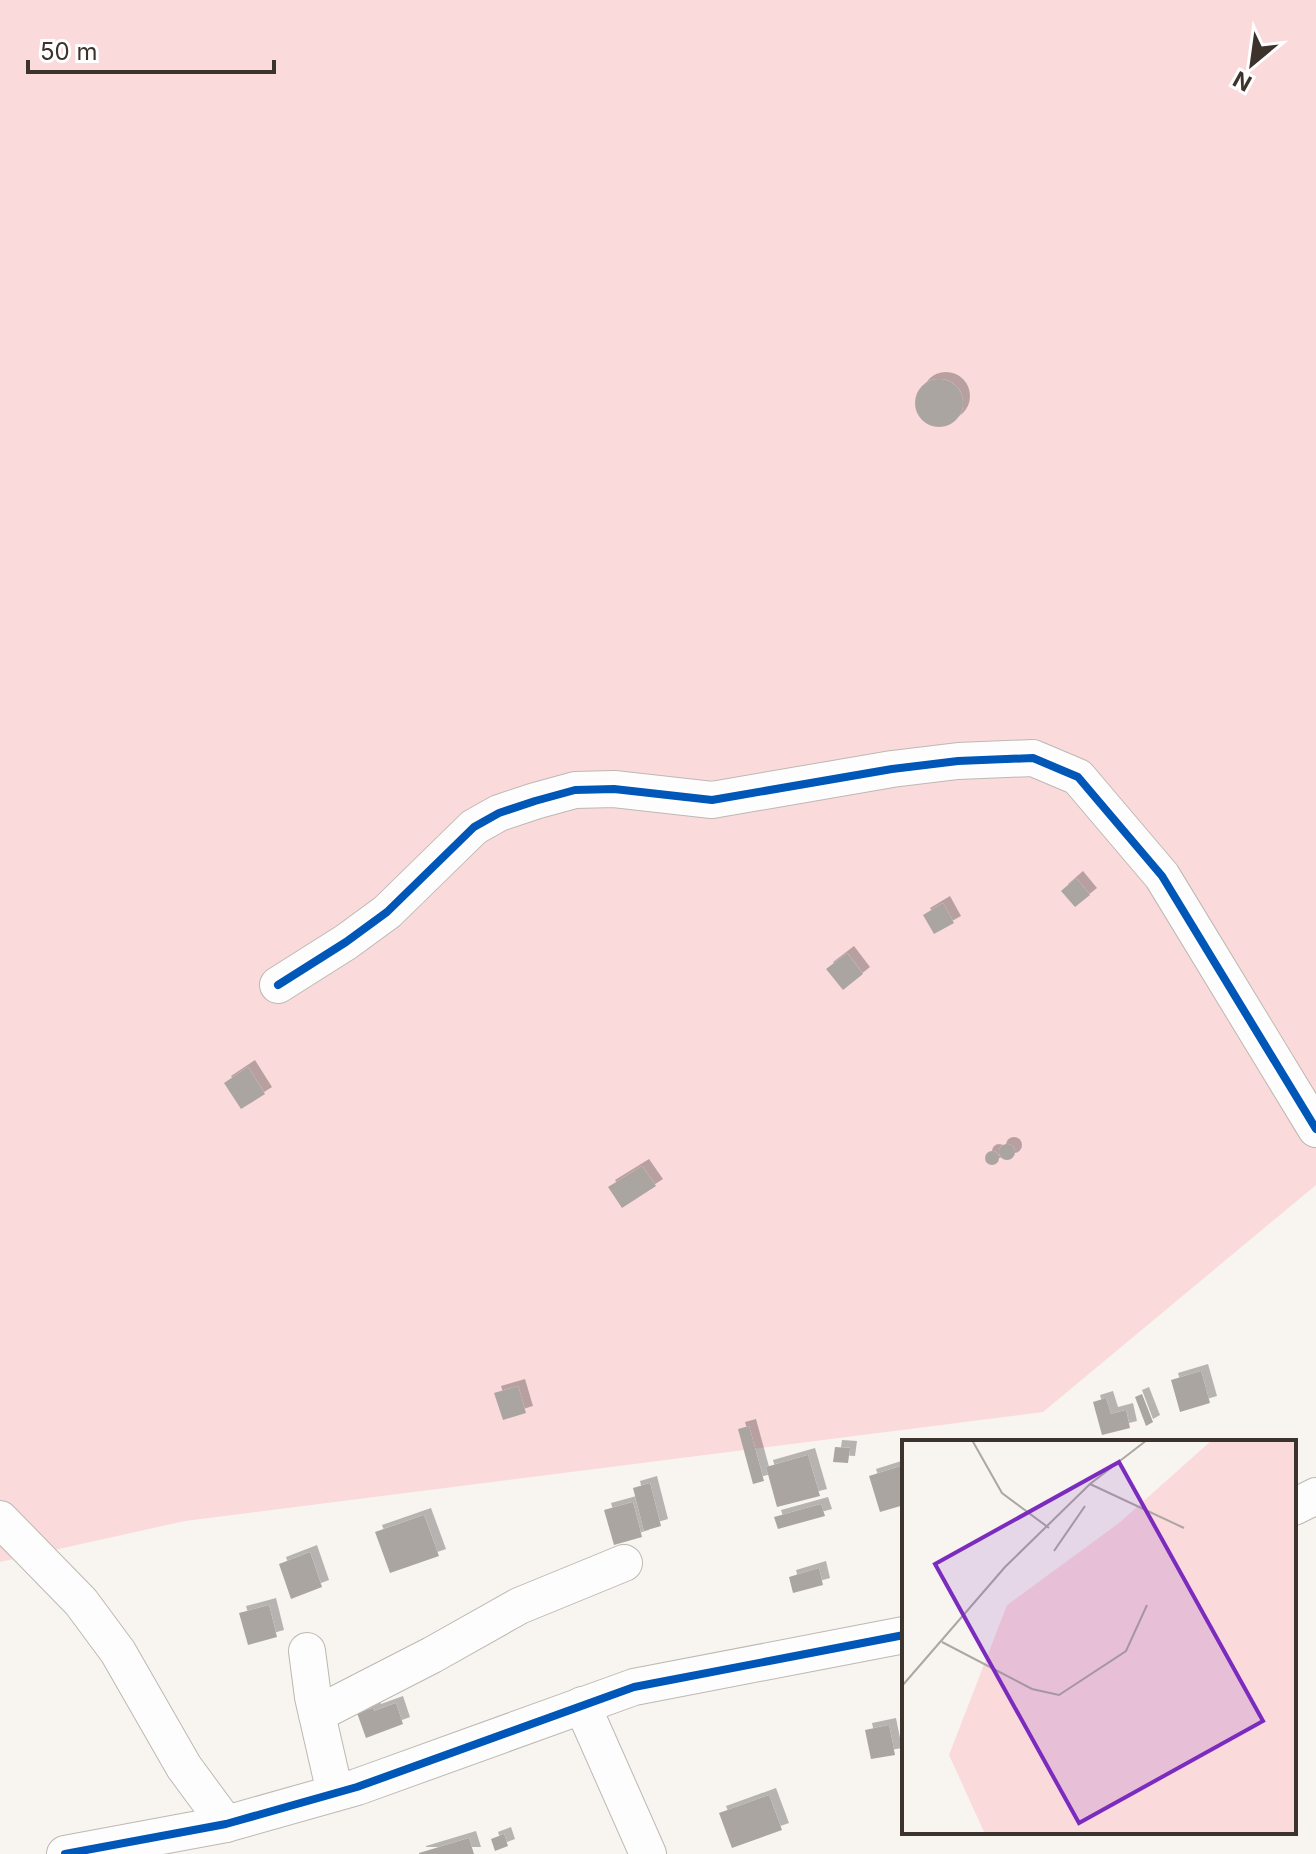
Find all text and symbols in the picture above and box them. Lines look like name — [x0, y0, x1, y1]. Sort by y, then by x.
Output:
scale bar — [28, 24, 274, 74]
north arrow — [1212, 24, 1292, 104]
text: 50 m — [40, 37, 98, 66]
text: N — [1229, 66, 1256, 97]
inset map — [902, 1440, 1296, 1834]

